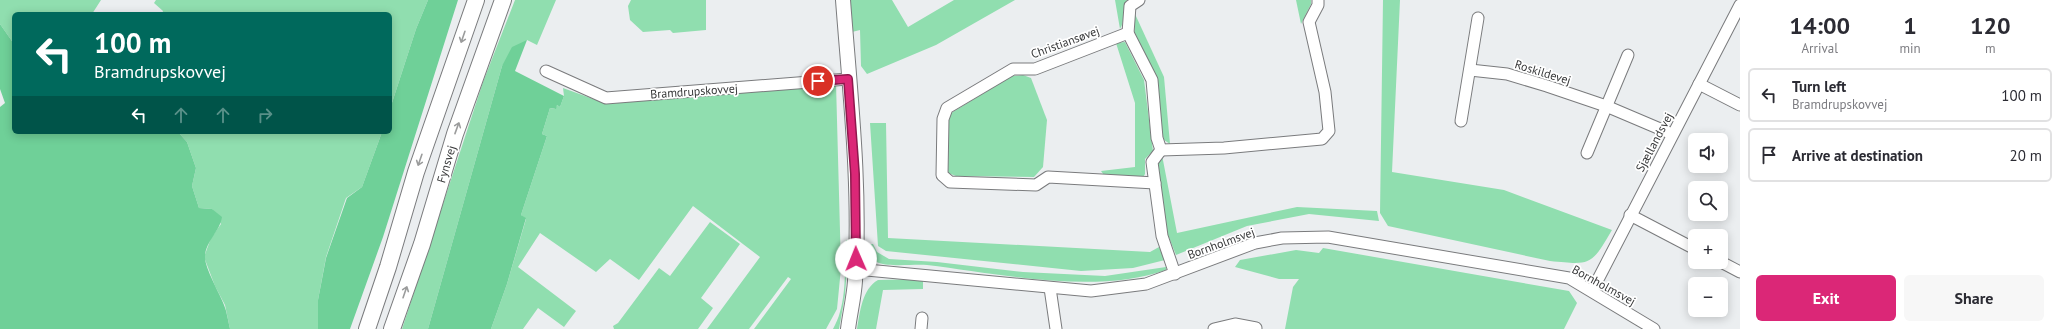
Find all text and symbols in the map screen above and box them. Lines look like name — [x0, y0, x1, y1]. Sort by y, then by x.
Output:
text: 14:00 — [1789, 10, 1850, 41]
text: 1 — [1903, 10, 1917, 41]
text: 120 — [1970, 10, 2011, 41]
street label: Christiansøvej — [1029, 23, 1101, 61]
text: 100 m — [94, 24, 171, 61]
icon: left — [28, 28, 80, 80]
one-way arrow — [458, 30, 466, 42]
text: Arrival — [1802, 40, 1838, 57]
text: min — [1899, 40, 1921, 57]
text: m — [1985, 40, 1996, 57]
street label: Roskildevej — [1513, 56, 1573, 88]
text: Bramdrupskovvej — [94, 60, 226, 83]
pin — [801, 64, 835, 98]
icon: arrive — [807, 70, 829, 92]
text: Turn left — [1792, 77, 1846, 96]
street label: Bramdrupskovvej — [650, 80, 738, 102]
icon: left — [1758, 84, 1780, 106]
text: 100 m — [2001, 86, 2042, 105]
text: Bramdrupskovvej — [1792, 96, 1887, 113]
icon: left — [128, 104, 150, 126]
icon: ahead — [170, 104, 192, 126]
icon: ahead — [212, 104, 234, 126]
icon: right — [254, 104, 276, 126]
street label: Sjællandsvej — [1632, 110, 1676, 174]
one-way arrow — [453, 123, 461, 135]
map controls — [1688, 133, 1728, 317]
button: sound — [1688, 133, 1728, 173]
street label: Fynsvej — [433, 143, 459, 185]
icon: arrive — [1758, 144, 1780, 166]
text: Arrive at destination — [1792, 146, 1923, 165]
text: 20 m — [2009, 146, 2042, 165]
one-way arrow — [416, 153, 423, 166]
button: search — [1688, 181, 1728, 221]
street label: Bornholmsvej — [1185, 224, 1257, 262]
button: + — [1688, 229, 1728, 269]
position arrow — [835, 238, 877, 280]
street label: Bornholmsvej — [1570, 261, 1638, 309]
button: Exit — [1756, 275, 1896, 321]
button: Share — [1904, 275, 2044, 321]
button: − — [1688, 277, 1728, 317]
one-way arrow — [401, 287, 409, 299]

